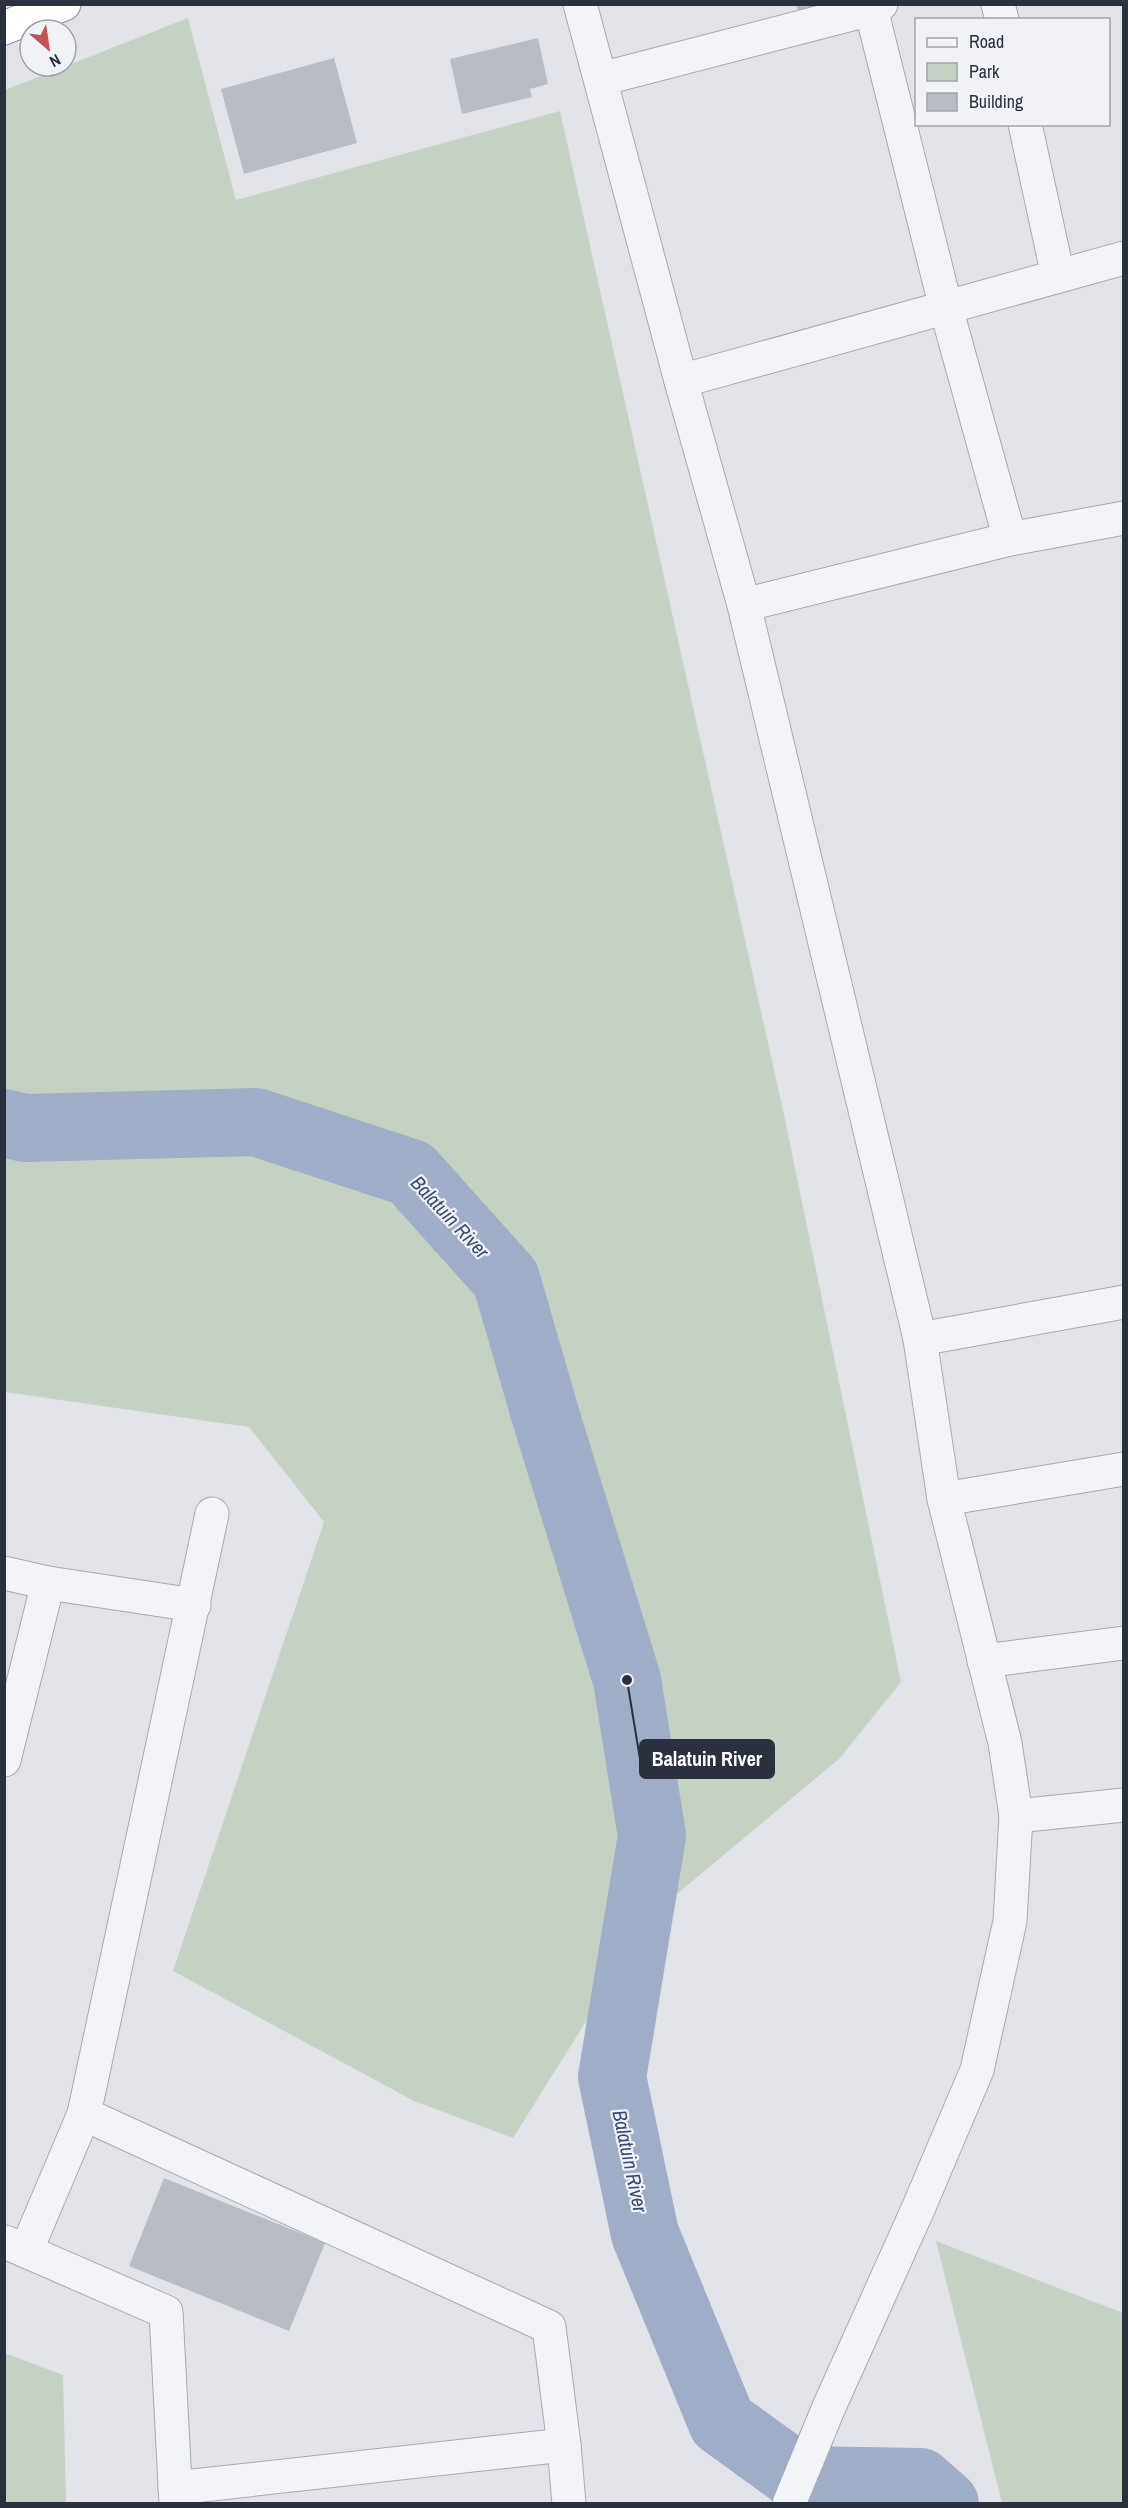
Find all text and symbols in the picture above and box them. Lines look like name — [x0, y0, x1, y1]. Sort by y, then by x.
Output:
north arrow — [18, 18, 78, 78]
legend — [915, 18, 1110, 126]
text: Road — [969, 29, 1004, 54]
text: N — [46, 49, 65, 73]
text: Park — [969, 59, 1000, 84]
text: Building — [969, 89, 1024, 114]
water label: Balatuin River — [405, 1169, 496, 1264]
callout: Balatuin River — [640, 1740, 774, 1778]
text: Balatuin River — [652, 1745, 763, 1772]
water label: Balatuin River — [606, 2107, 655, 2215]

